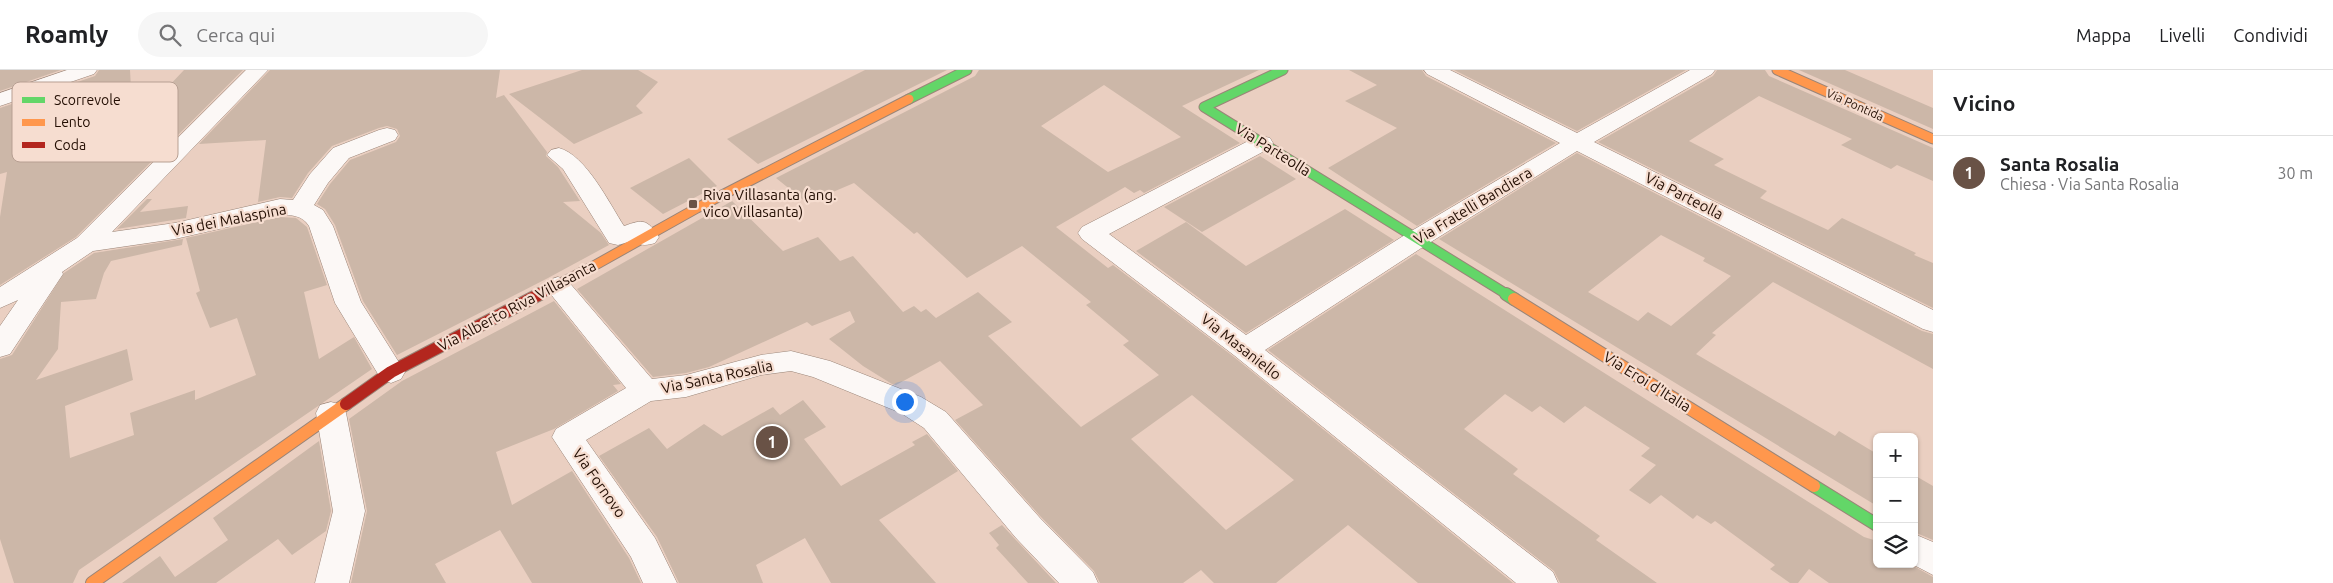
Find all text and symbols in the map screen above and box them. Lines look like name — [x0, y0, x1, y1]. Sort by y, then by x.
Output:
search box — [138, 12, 488, 57]
text: Roamly — [25, 21, 108, 48]
icon: search — [156, 21, 184, 49]
text: Cerca qui — [196, 24, 275, 46]
text: Mappa — [2076, 25, 2131, 45]
text: Livelli — [2159, 25, 2205, 45]
text: Condividi — [2233, 25, 2308, 45]
legend — [12, 82, 178, 162]
street label: Via Pontida — [1824, 86, 1886, 123]
text: Vicino — [1953, 91, 2015, 115]
text: Scorrevole — [54, 92, 121, 108]
text: Lento — [54, 114, 91, 130]
street label: Via Parteolla — [1232, 120, 1314, 179]
text: Coda — [54, 137, 86, 153]
text: Santa Rosalia — [2000, 153, 2119, 175]
street label: Via Fratelli Bandiera — [1411, 164, 1535, 248]
text: 1 — [1964, 164, 1974, 182]
text: 30 m — [2277, 164, 2313, 182]
street label: Via Parteolla — [1642, 169, 1726, 223]
text: Chiesa · Via Santa Rosalia — [2000, 175, 2179, 193]
place label: Riva Villasanta (ang. vico Villasanta) — [703, 186, 837, 220]
marker: Riva Villasanta (ang. vico Villasanta) — [687, 198, 699, 210]
street label: Via dei Malaspina — [170, 200, 288, 239]
street label: Via Alberto Riva Villasanta — [435, 257, 599, 354]
street label: Via Masaniello — [1198, 310, 1285, 383]
street label: Via Eroi d'Italia — [1600, 348, 1694, 415]
street label: Via Santa Rosalia — [660, 356, 774, 397]
your location — [892, 389, 918, 415]
pin: 1 — [756, 423, 788, 461]
map controls — [1873, 433, 1918, 568]
button: + — [1873, 433, 1918, 478]
street label: Via Fornovo — [569, 445, 629, 521]
button: − — [1873, 478, 1918, 523]
button: layers — [1873, 523, 1918, 568]

